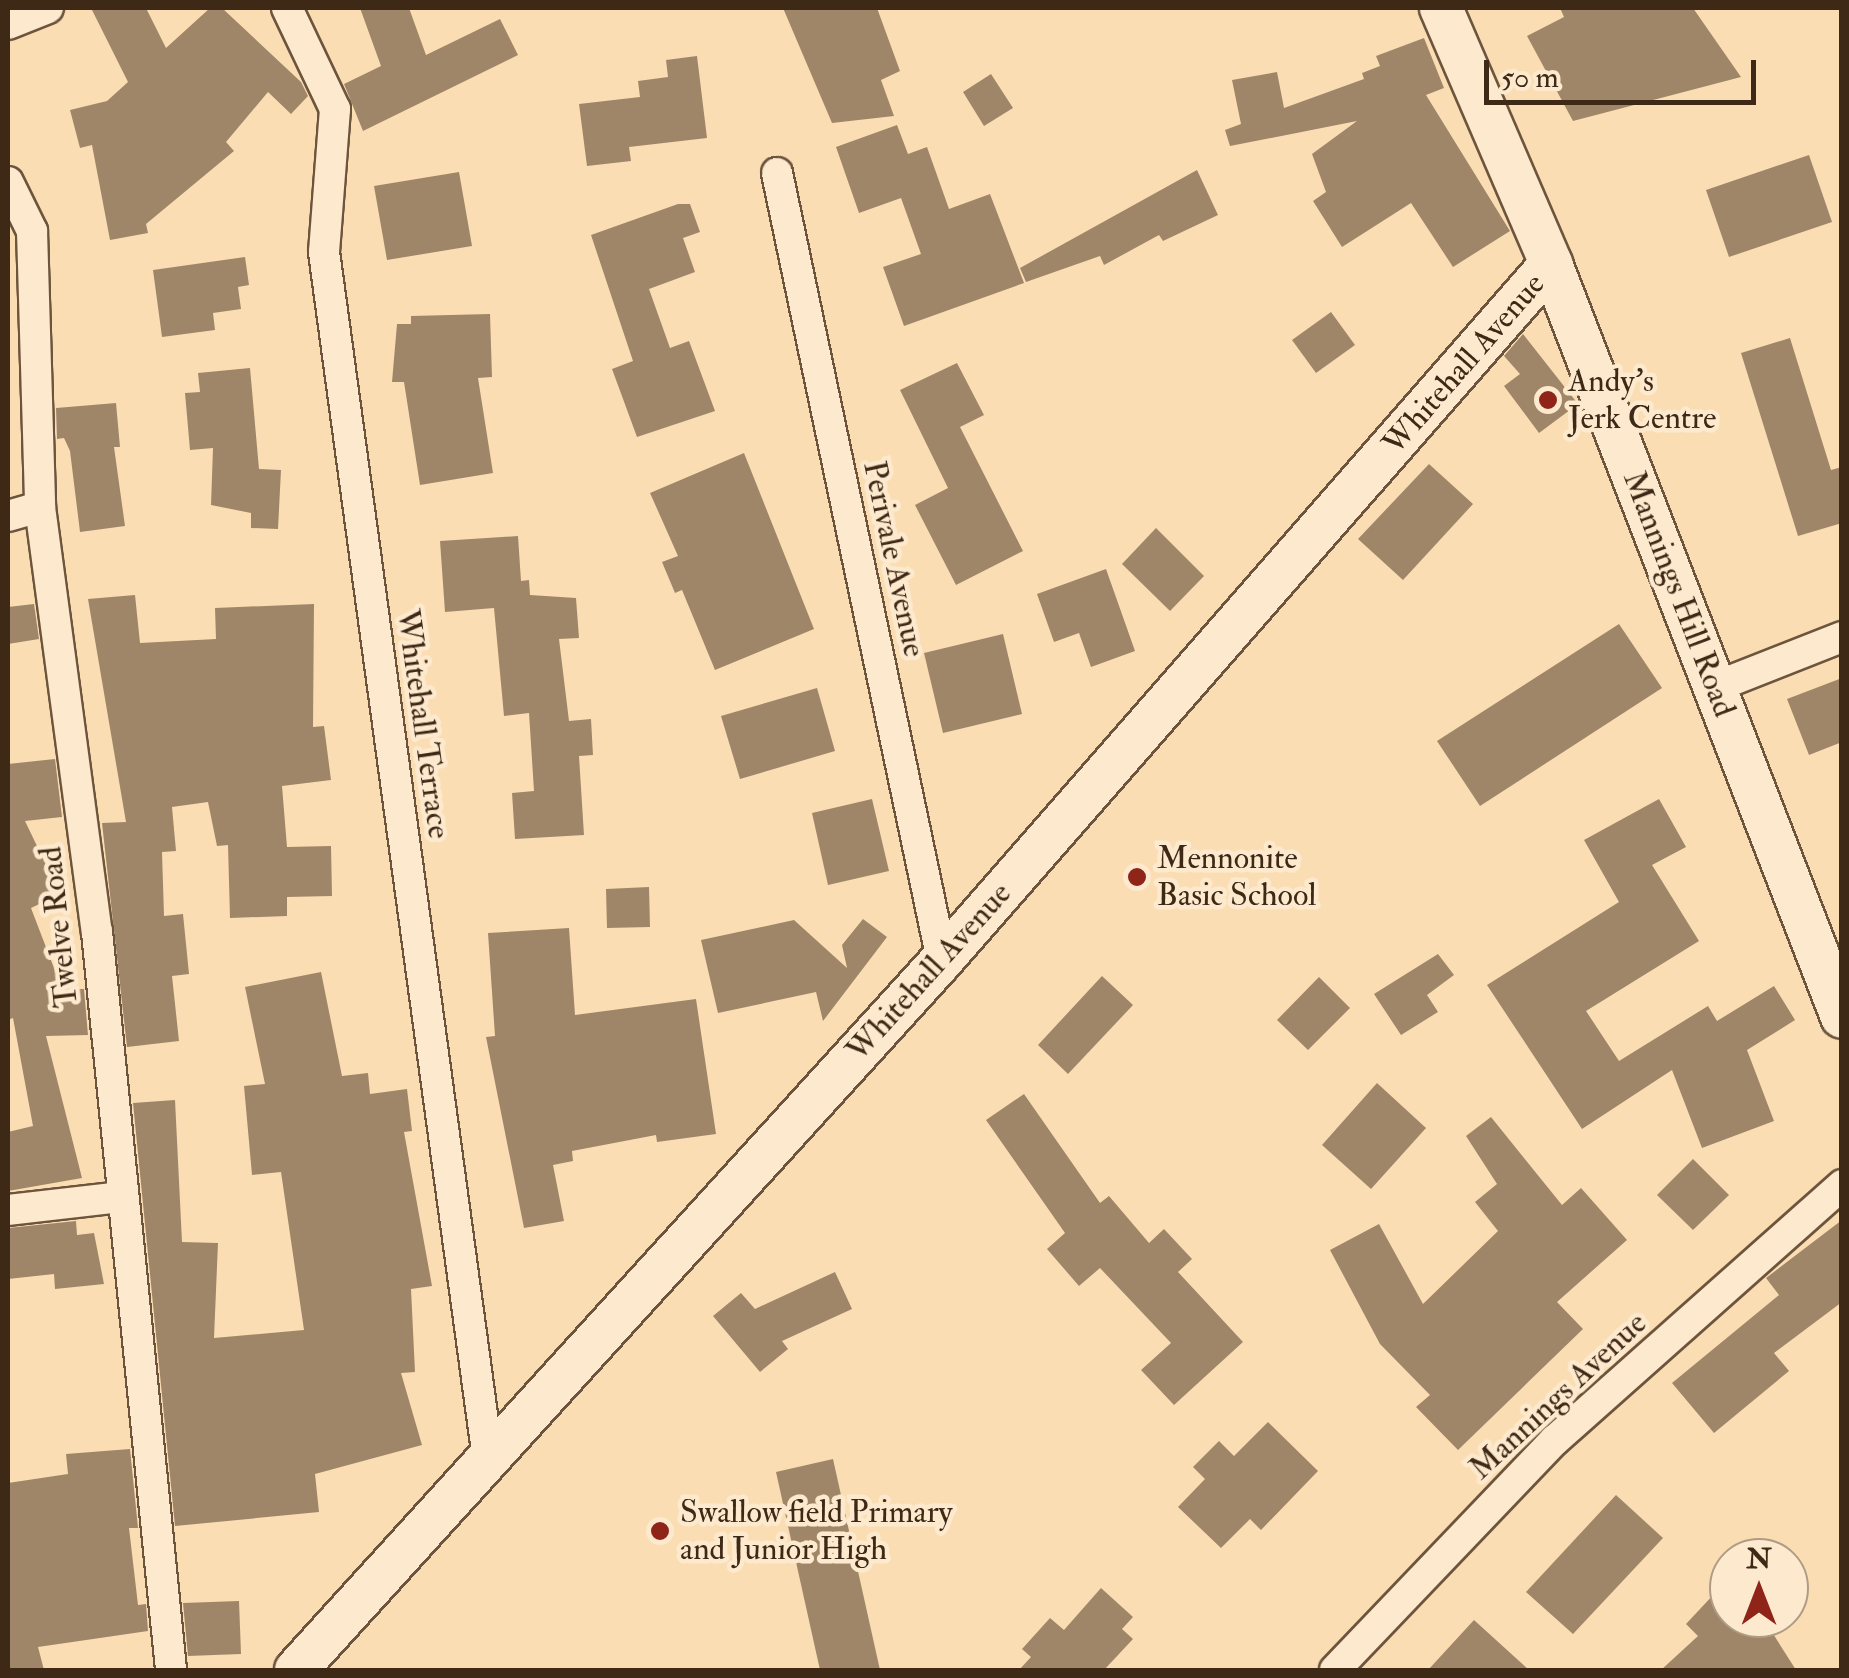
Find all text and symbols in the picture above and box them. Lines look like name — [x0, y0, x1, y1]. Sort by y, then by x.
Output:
scale bar — [1489, 40, 1762, 102]
text: 50 m — [1501, 59, 1559, 96]
street label: Whitehall Avenue — [1375, 266, 1553, 462]
place label: Andy's Jerk Centre — [1568, 363, 1716, 438]
marker: Andy's Jerk Centre — [1537, 389, 1559, 411]
street label: Perivale Avenue — [855, 458, 933, 660]
street label: Mannings Hill Road — [1614, 466, 1744, 722]
street label: Whitehall Terrace — [388, 607, 458, 841]
place label: Mennonite Basic School — [1157, 840, 1316, 915]
street label: Twelve Road — [31, 845, 87, 1009]
marker: Mennonite Basic School — [1126, 866, 1148, 888]
street label: Whitehall Avenue — [839, 875, 1019, 1069]
street label: Mannings Avenue — [1462, 1304, 1654, 1488]
place label: Swallow field Primary and Junior High — [680, 1494, 953, 1569]
marker: Swallow field Primary and Junior High — [649, 1520, 671, 1542]
north arrow — [1709, 1538, 1809, 1638]
text: N — [1746, 1542, 1772, 1577]

